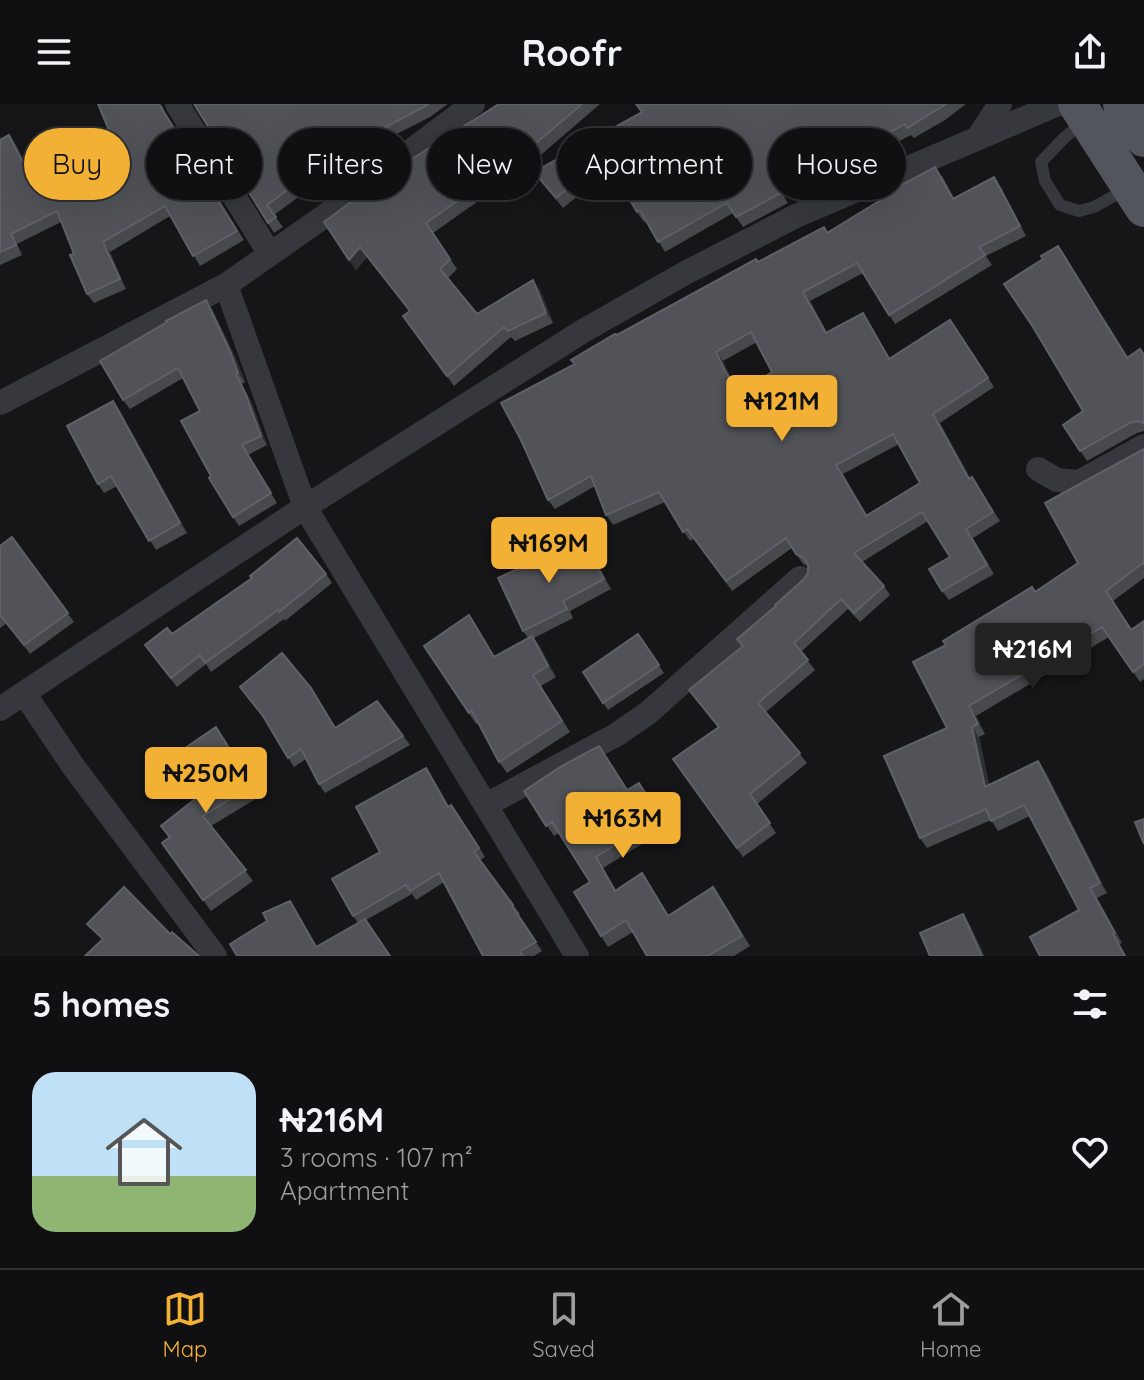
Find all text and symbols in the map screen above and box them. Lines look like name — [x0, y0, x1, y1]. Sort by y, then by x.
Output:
icon: menu — [32, 30, 76, 74]
text: Roofr — [522, 30, 622, 75]
icon: share — [1068, 30, 1112, 74]
chip: Buy — [24, 128, 130, 200]
chip: Rent — [146, 128, 262, 200]
chip: Filters — [278, 128, 411, 200]
chip: New — [427, 128, 541, 200]
chip: Apartment — [557, 128, 752, 200]
chip: House — [768, 128, 906, 200]
pin: ₦121M — [726, 375, 838, 443]
text: ₦121M — [744, 384, 820, 417]
pin: ₦169M — [493, 517, 605, 585]
text: ₦169M — [509, 526, 589, 559]
pin: ₦216M — [977, 623, 1089, 691]
text: ₦216M — [993, 632, 1073, 665]
pin: ₦250M — [150, 747, 262, 815]
text: ₦250M — [163, 756, 249, 789]
pin: ₦163M — [567, 792, 679, 860]
text: ₦163M — [584, 801, 662, 834]
icon: filters — [1068, 982, 1112, 1026]
text: 5 homes — [32, 983, 170, 1026]
text: ₦216M — [280, 1098, 384, 1141]
icon: home — [96, 1104, 192, 1200]
icon: heart — [1068, 1130, 1112, 1174]
text: 3 rooms · 107 m² — [280, 1141, 473, 1174]
text: Apartment — [280, 1174, 409, 1207]
tab: Map — [162, 1287, 207, 1363]
tab: Saved — [532, 1287, 595, 1363]
tab: Home — [920, 1287, 982, 1363]

